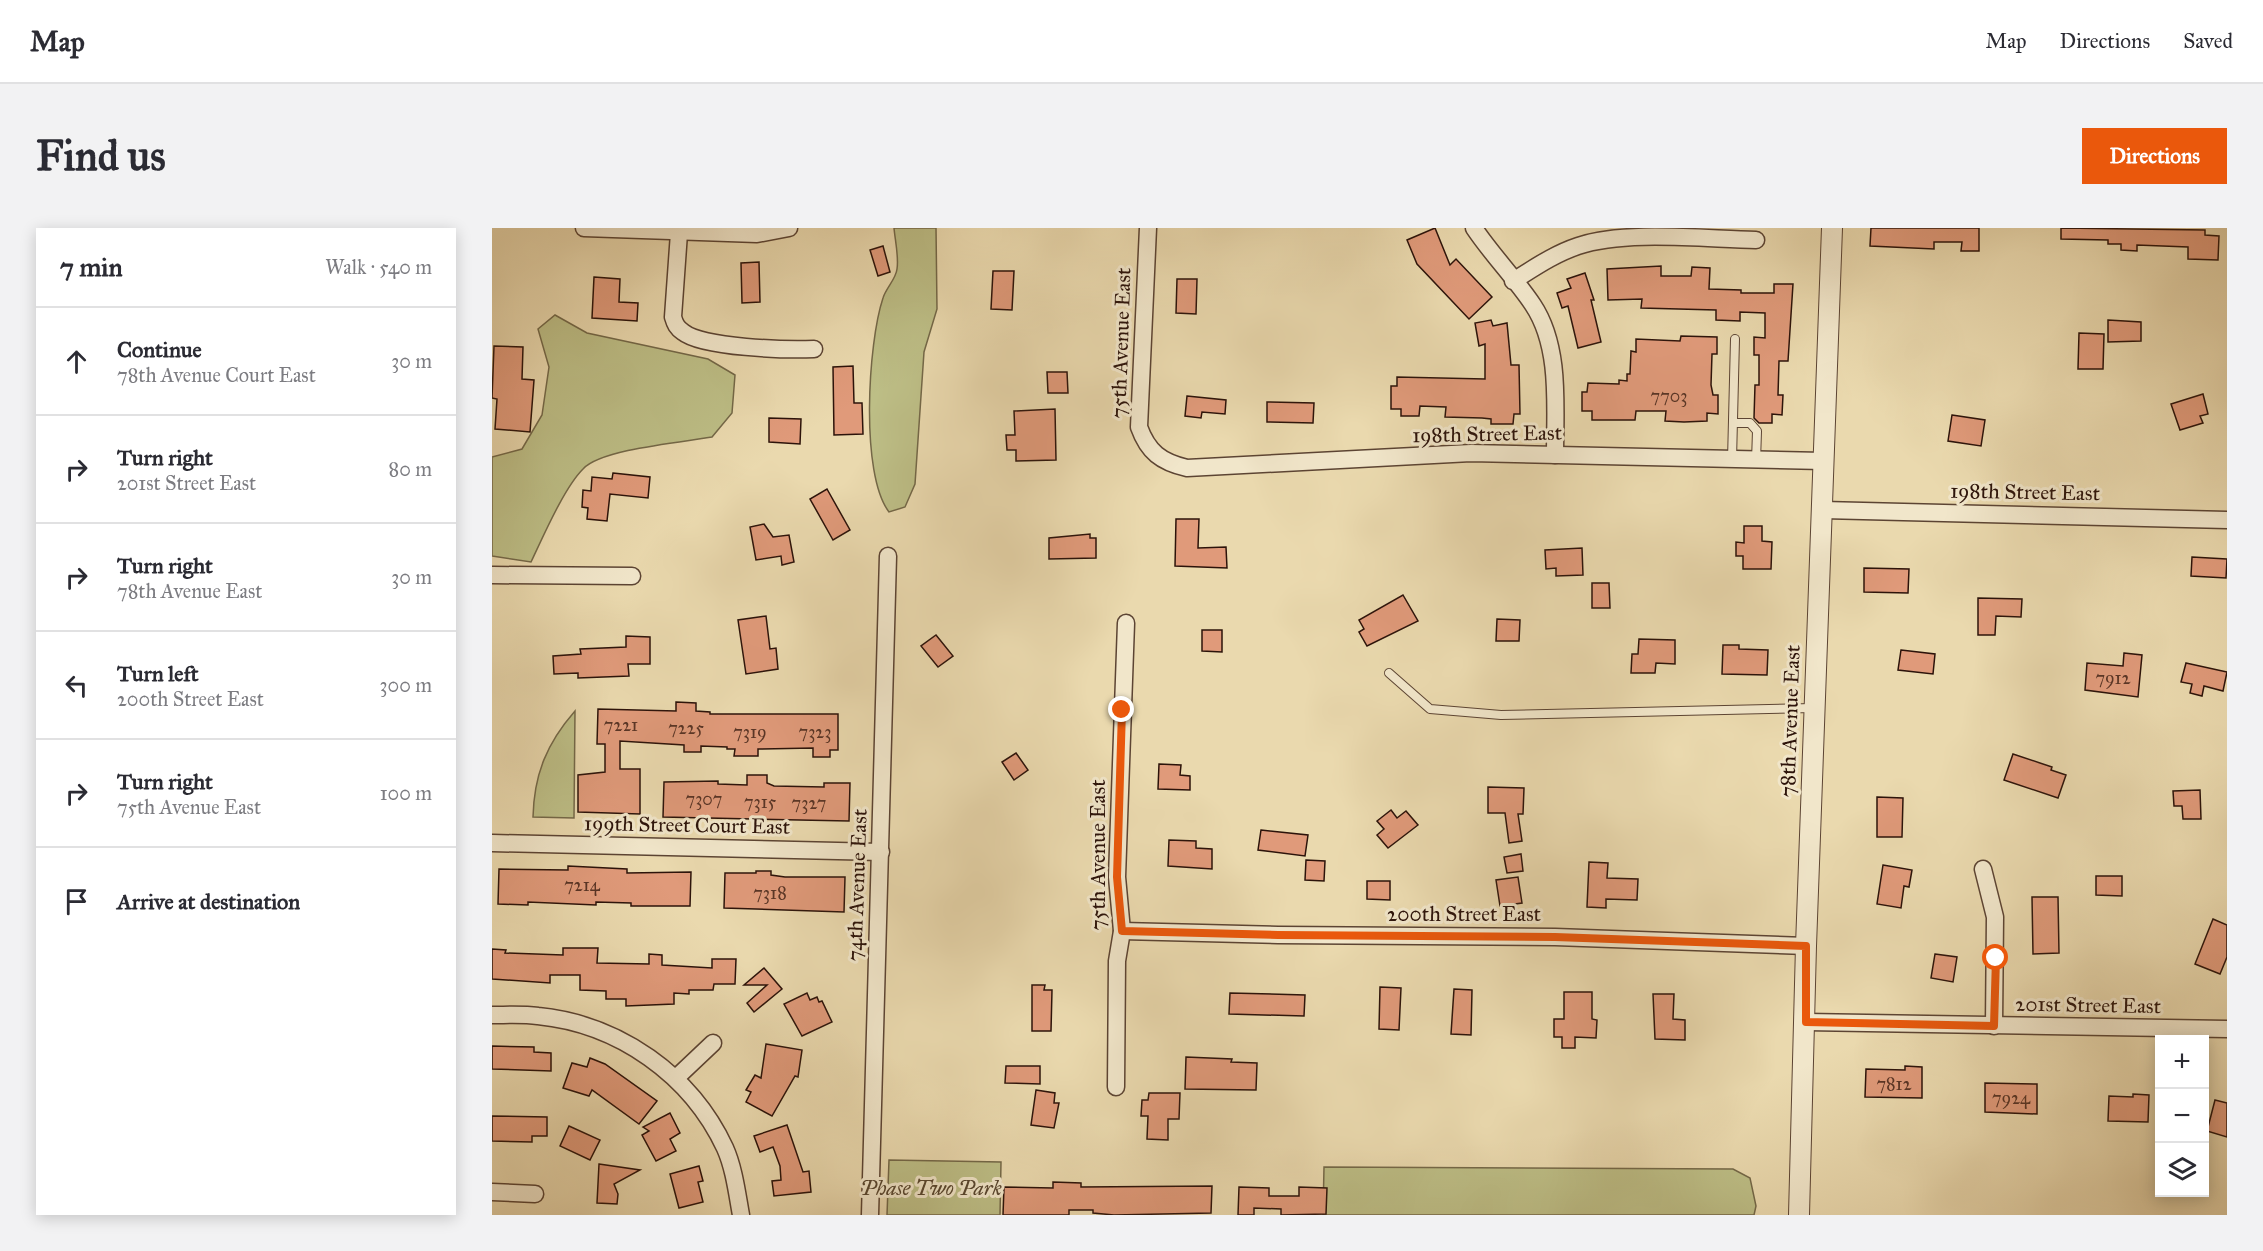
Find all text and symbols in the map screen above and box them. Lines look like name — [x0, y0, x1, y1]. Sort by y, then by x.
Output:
text: Map — [30, 24, 85, 59]
text: Map — [1986, 28, 2027, 54]
text: Directions — [2060, 28, 2150, 54]
text: Saved — [2183, 28, 2233, 54]
button: Directions — [2082, 128, 2227, 184]
text: Find us — [36, 130, 166, 182]
text: 7 min — [60, 251, 123, 283]
text: Walk · 540 m — [325, 255, 432, 279]
street label: 75th Avenue East — [1105, 266, 1137, 419]
text: Continue — [117, 336, 202, 363]
icon: ahead — [60, 345, 93, 378]
text: 30 m — [391, 349, 432, 373]
text: 78th Avenue Court East — [117, 363, 316, 387]
house number: 7703 — [1651, 385, 1687, 407]
street label: 198th Street East — [1412, 420, 1563, 448]
text: Turn right — [117, 444, 213, 471]
icon: right — [60, 453, 93, 486]
text: 80 m — [389, 457, 432, 481]
text: 201st Street East — [117, 471, 256, 495]
street label: 198th Street East — [1950, 478, 2101, 506]
text: Turn right — [117, 552, 213, 579]
icon: right — [60, 561, 93, 594]
text: 30 m — [391, 565, 432, 589]
text: 78th Avenue East — [117, 579, 262, 603]
street label: 78th Avenue East — [1774, 644, 1806, 798]
text: Turn left — [117, 660, 199, 687]
house number: 7912 — [2095, 667, 2131, 689]
icon: left — [60, 669, 93, 702]
text: 300 m — [380, 673, 432, 697]
text: 200th Street East — [117, 687, 264, 711]
route end — [1108, 696, 1134, 722]
house number: 7221 — [604, 714, 638, 736]
house number: 7225 — [668, 717, 704, 739]
house number: 7319 — [733, 721, 767, 743]
house number: 7323 — [799, 721, 831, 743]
text: Turn right — [117, 768, 213, 795]
icon: right — [60, 777, 93, 810]
street label: 75th Avenue East — [1085, 779, 1111, 931]
text: 100 m — [380, 781, 432, 805]
house number: 7307 — [686, 788, 722, 810]
house number: 7315 — [744, 791, 777, 813]
house number: 7327 — [792, 792, 826, 814]
text: 75th Avenue East — [117, 795, 261, 819]
street label: 74th Avenue East — [841, 808, 873, 962]
street label: 199th Street Court East — [584, 810, 791, 840]
house number: 7214 — [564, 874, 601, 896]
house number: 7318 — [753, 882, 787, 904]
icon: arrive — [60, 885, 93, 918]
text: Arrive at destination — [117, 888, 300, 915]
street label: 200th Street East — [1387, 901, 1542, 927]
route start — [1982, 944, 2008, 970]
street label: 201st Street East — [2015, 991, 2162, 1019]
map controls — [2155, 1035, 2209, 1197]
button: + — [2155, 1035, 2209, 1089]
house number: 7812 — [1876, 1073, 1912, 1095]
house number: 7924 — [1992, 1087, 2031, 1109]
button: − — [2155, 1089, 2209, 1143]
button: layers — [2155, 1143, 2209, 1197]
park label: Phase Two Park — [860, 1175, 1003, 1201]

